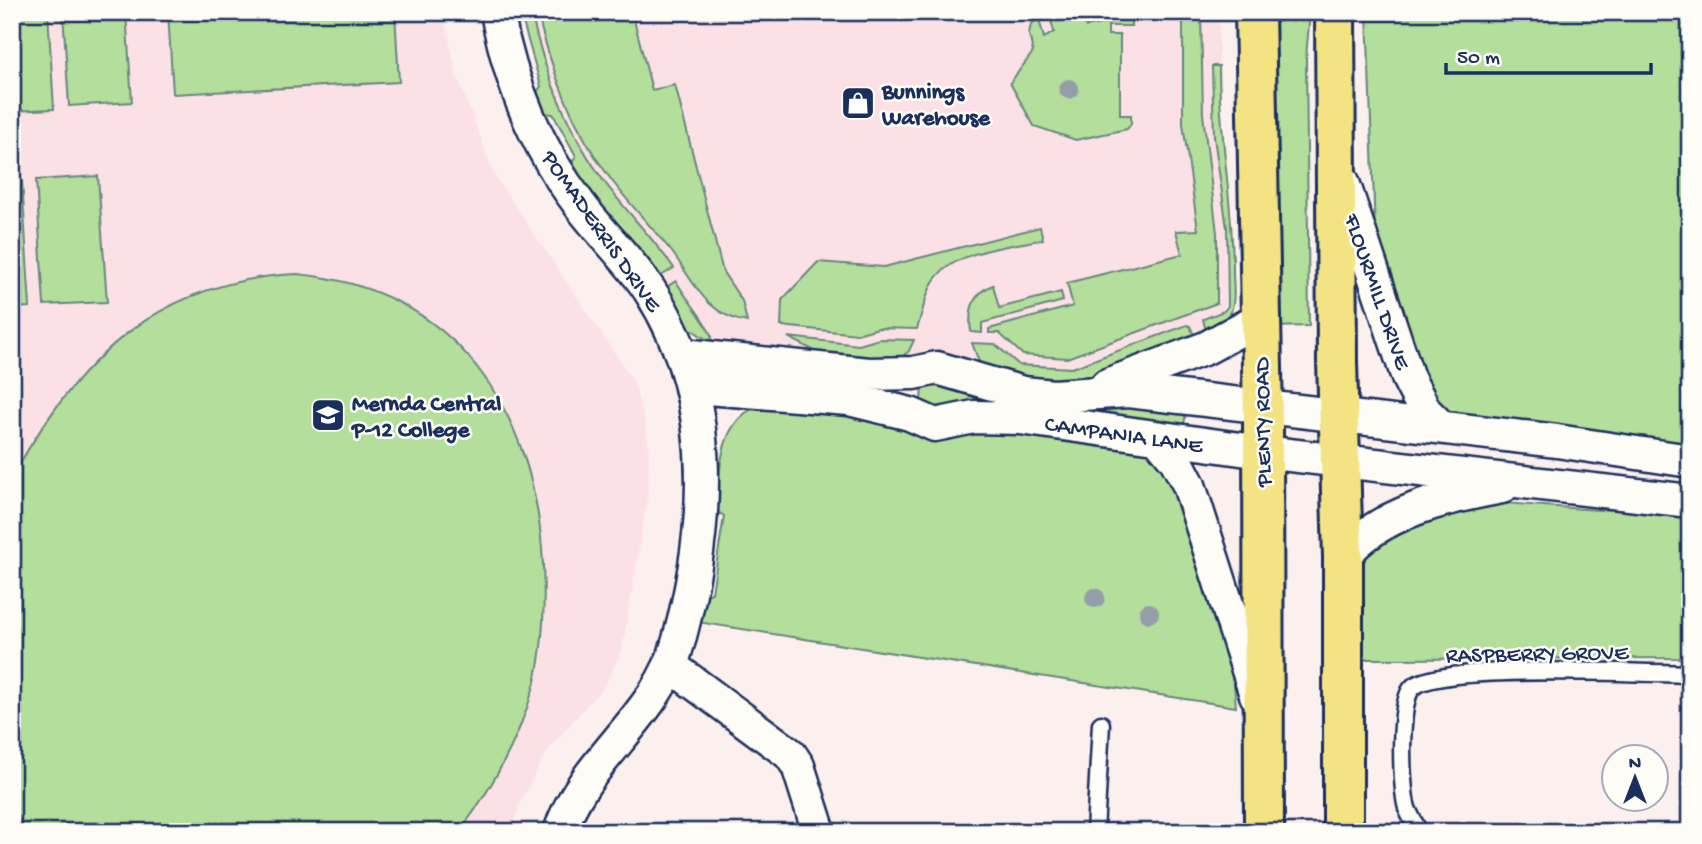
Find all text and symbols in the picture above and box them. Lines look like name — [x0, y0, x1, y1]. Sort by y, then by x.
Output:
scale bar — [1446, 32, 1651, 76]
text: 50 m — [1457, 47, 1500, 72]
place label: Bunnings Warehouse — [881, 80, 991, 133]
shop icon: Bunnings Warehouse — [839, 84, 877, 122]
street label: POMADERRIS DRIVE — [534, 145, 667, 319]
street label: FLOURMILL DRIVE — [1336, 210, 1416, 375]
street label: PLENTY ROAD — [1250, 356, 1279, 488]
place label: Mernda Central P-12 College — [350, 392, 501, 445]
school or university icon: Mernda Central P-12 College — [309, 396, 347, 434]
street label: CAMPANIA LANE — [1043, 412, 1206, 461]
street label: RASPBERRY GROVE — [1445, 640, 1630, 671]
north arrow — [1600, 742, 1670, 812]
text: N — [1629, 753, 1641, 776]

